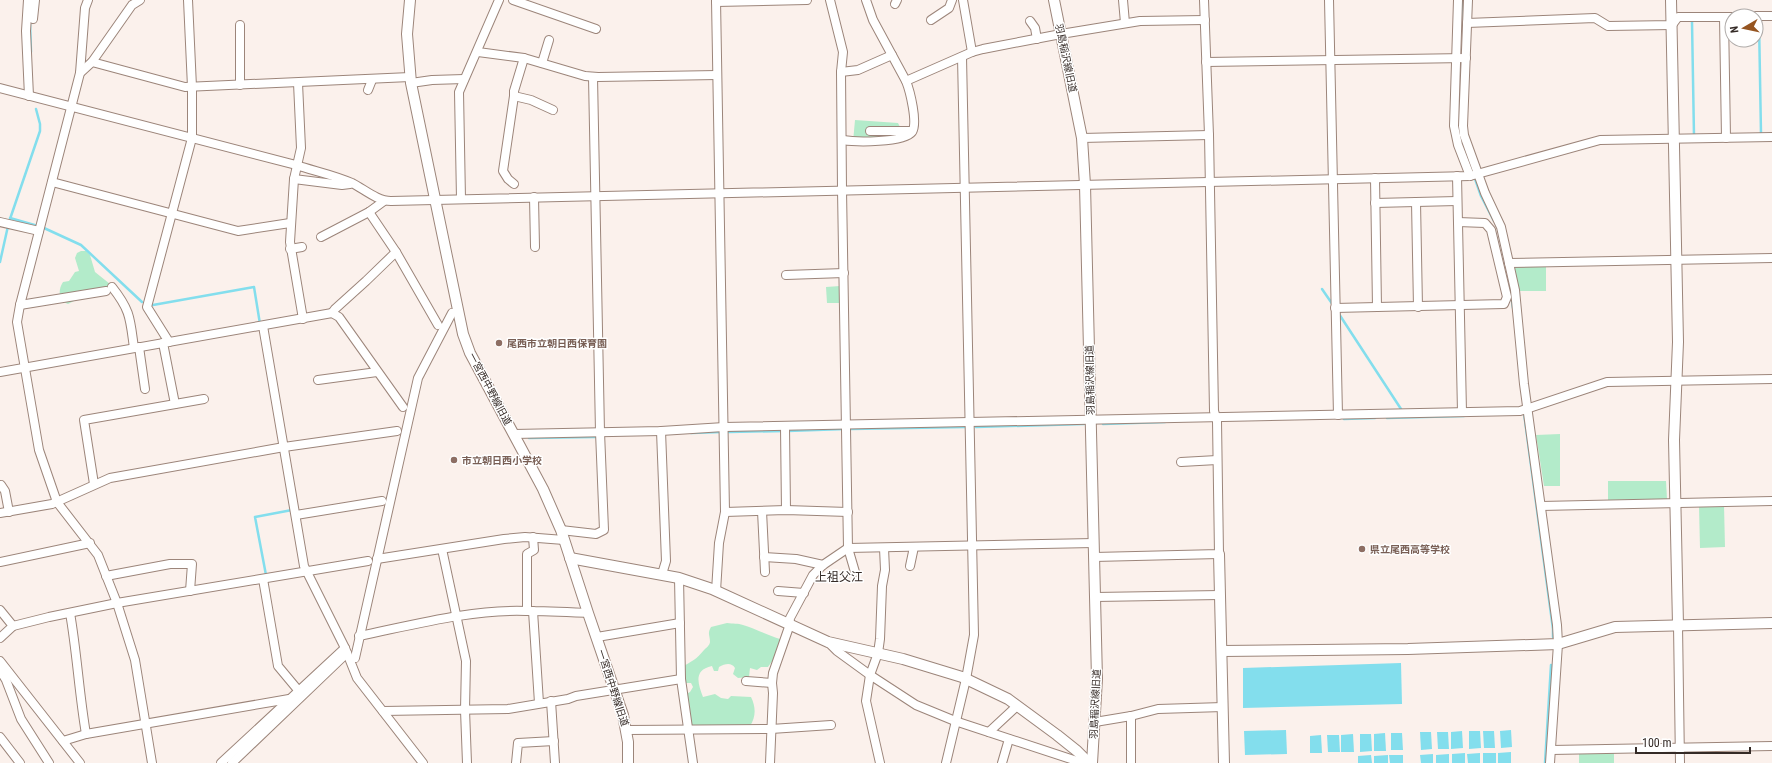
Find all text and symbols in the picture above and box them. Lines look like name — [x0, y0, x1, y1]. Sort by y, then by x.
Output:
north arrow — [1724, 8, 1764, 48]
street label: 羽島稲沢線旧道 — [1053, 23, 1079, 93]
text: N — [1728, 25, 1742, 34]
marker: 尾西市立朝日西保育園 — [494, 338, 504, 348]
place label: 尾西市立朝日西保育園 — [507, 338, 607, 349]
street label: 羽島稲沢線旧道 — [1084, 345, 1096, 415]
street label: 一宮西中野線旧道 — [466, 351, 514, 427]
marker: 市立朝日西小学校 — [449, 455, 459, 465]
place label: 市立朝日西小学校 — [462, 455, 542, 466]
marker: 県立尾西高等学校 — [1357, 544, 1367, 554]
place label: 県立尾西高等学校 — [1370, 544, 1450, 555]
district label: 上祖父江 — [815, 570, 863, 584]
street label: 一宮西中野線旧道 — [595, 648, 631, 728]
street label: 羽島稲沢線旧道 — [1088, 669, 1102, 739]
scale bar — [1636, 729, 1750, 755]
text: 100 m — [1642, 736, 1672, 750]

